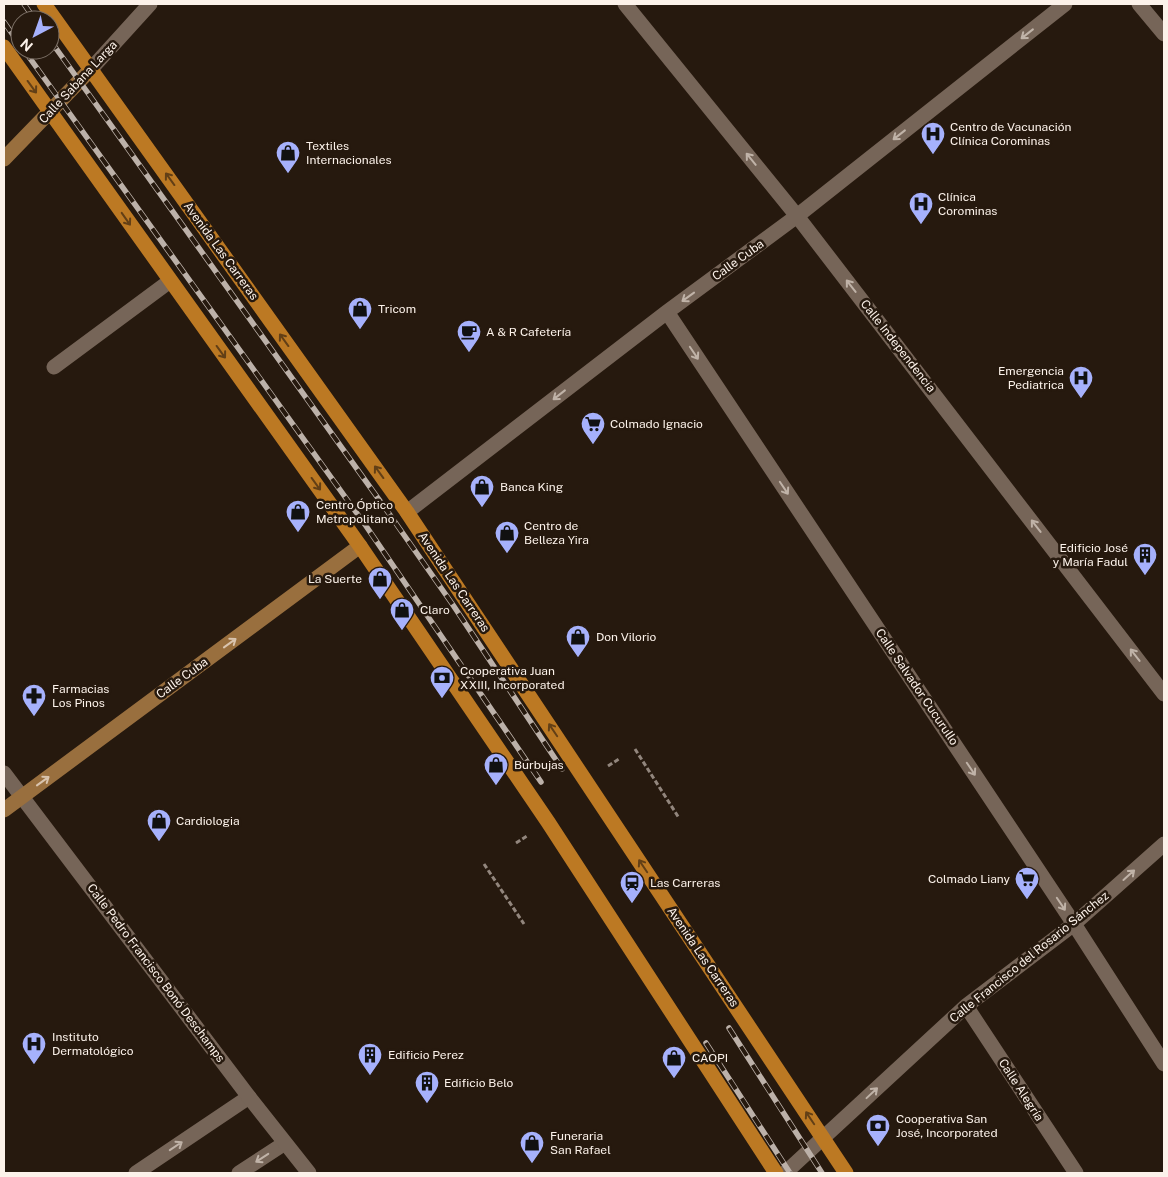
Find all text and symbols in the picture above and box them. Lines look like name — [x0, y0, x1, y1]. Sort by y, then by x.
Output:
north arrow — [10, 10, 60, 60]
one-way arrow — [1020, 29, 1034, 39]
text: N — [17, 35, 36, 54]
street label: Calle Sabana Larga — [36, 38, 120, 126]
one-way arrow — [27, 80, 37, 94]
place label: Centro de Vacunación Clínica Corominas — [950, 120, 1071, 148]
hospital icon: Centro de Vacunación Clínica Corominas — [920, 121, 946, 155]
one-way arrow — [893, 129, 906, 140]
place label: Textiles Internacionales — [306, 139, 392, 167]
shop icon: Textiles Internacionales — [275, 140, 301, 174]
one-way arrow — [745, 153, 756, 166]
one-way arrow — [165, 172, 175, 186]
place label: Clínica Corominas — [938, 190, 997, 218]
hospital icon: Clínica Corominas — [908, 191, 934, 225]
street label: Avenida Las Carreras — [181, 199, 261, 303]
one-way arrow — [121, 212, 131, 226]
street label: Calle Cuba — [710, 237, 766, 283]
one-way arrow — [846, 280, 857, 293]
one-way arrow — [682, 291, 695, 302]
shop icon: Tricom — [347, 296, 373, 330]
street label: Calle Independencia — [858, 297, 938, 395]
place label: Tricom — [378, 302, 416, 316]
cafe icon: A & R Cafetería — [456, 319, 482, 353]
place label: A & R Cafetería — [486, 325, 571, 339]
one-way arrow — [279, 334, 290, 347]
one-way arrow — [216, 345, 226, 359]
one-way arrow — [689, 345, 699, 359]
place label: Emergencia Pediatrica — [998, 364, 1064, 392]
hospital icon: Emergencia Pediatrica — [1068, 365, 1094, 399]
one-way arrow — [552, 390, 565, 401]
supermarket icon: Colmado Ignacio — [580, 411, 606, 445]
place label: Colmado Ignacio — [610, 417, 703, 431]
one-way arrow — [374, 465, 384, 479]
shop icon: Banca King — [469, 474, 495, 508]
one-way arrow — [311, 476, 321, 490]
place label: Banca King — [500, 480, 563, 494]
one-way arrow — [779, 481, 789, 495]
place label: Centro Óptico Metropolitano — [316, 498, 395, 526]
shop icon: Centro Óptico Metropolitano — [285, 499, 311, 533]
place label: Centro de Belleza Yira — [524, 519, 589, 547]
shop icon: Centro de Belleza Yira — [494, 520, 520, 554]
one-way arrow — [1030, 520, 1041, 533]
street label: Avenida Las Carreras — [415, 529, 493, 635]
place label: Edificio José y María Fadul — [1053, 541, 1128, 569]
building icon: Edificio José y María Fadul — [1132, 542, 1158, 576]
shop icon: La Suerte — [367, 566, 393, 600]
place label: La Suerte — [308, 572, 362, 586]
shop icon: Claro — [389, 597, 415, 631]
place label: Claro — [420, 603, 450, 617]
shop icon: Don Vilorio — [565, 624, 591, 658]
street label: Calle Salvador Cucurullo — [873, 626, 961, 748]
place label: Don Vilorio — [596, 630, 657, 644]
one-way arrow — [223, 637, 236, 648]
one-way arrow — [1129, 649, 1140, 662]
street label: Calle Cuba — [154, 655, 210, 701]
place label: Cooperativa Juan XXIII, Incorporated — [460, 664, 565, 692]
bank icon: Cooperativa Juan XXIII, Incorporated — [429, 665, 455, 699]
place label: Farmacias Los Pinos — [52, 682, 109, 710]
pharmacy icon: Farmacias Los Pinos — [21, 683, 47, 717]
one-way arrow — [548, 724, 558, 738]
shop icon: Burbujas — [483, 752, 509, 786]
place label: Burbujas — [514, 758, 564, 772]
one-way arrow — [966, 761, 976, 775]
one-way arrow — [36, 776, 50, 786]
shop icon: Cardiologia — [146, 808, 172, 842]
place label: Cardiologia — [176, 814, 240, 828]
one-way arrow — [638, 859, 648, 873]
supermarket icon: Colmado Liany — [1014, 866, 1040, 900]
one-way arrow — [1123, 869, 1136, 881]
station icon: Las Carreras — [619, 870, 645, 904]
place label: Colmado Liany — [928, 872, 1011, 886]
place label: Las Carreras — [650, 876, 720, 890]
street label: Calle Pedro Francisco Bonó Deschamps — [84, 881, 228, 1065]
street label: Calle Francisco del Rosario Sánchez — [947, 888, 1111, 1025]
one-way arrow — [1056, 897, 1066, 911]
street label: Avenida Las Carreras — [664, 904, 742, 1010]
place label: Instituto Dermatológico — [52, 1030, 134, 1058]
hospital icon: Instituto Dermatológico — [21, 1031, 47, 1065]
building icon: Edificio Perez — [357, 1042, 383, 1076]
shop icon: CAOPI — [661, 1045, 687, 1079]
place label: Edificio Perez — [388, 1048, 464, 1062]
place label: CAOPI — [692, 1051, 728, 1065]
street label: Calle Alegría — [996, 1056, 1046, 1124]
building icon: Edificio Belo — [414, 1070, 440, 1104]
place label: Edificio Belo — [444, 1076, 514, 1090]
one-way arrow — [866, 1087, 879, 1099]
one-way arrow — [805, 1111, 815, 1125]
place label: Cooperativa San José, Incorporated — [896, 1112, 998, 1140]
bank icon: Cooperativa San José, Incorporated — [865, 1113, 891, 1147]
place label: Funeraria San Rafael — [550, 1129, 611, 1157]
shop icon: Funeraria San Rafael — [519, 1130, 545, 1164]
one-way arrow — [169, 1141, 183, 1151]
one-way arrow — [255, 1153, 269, 1163]

